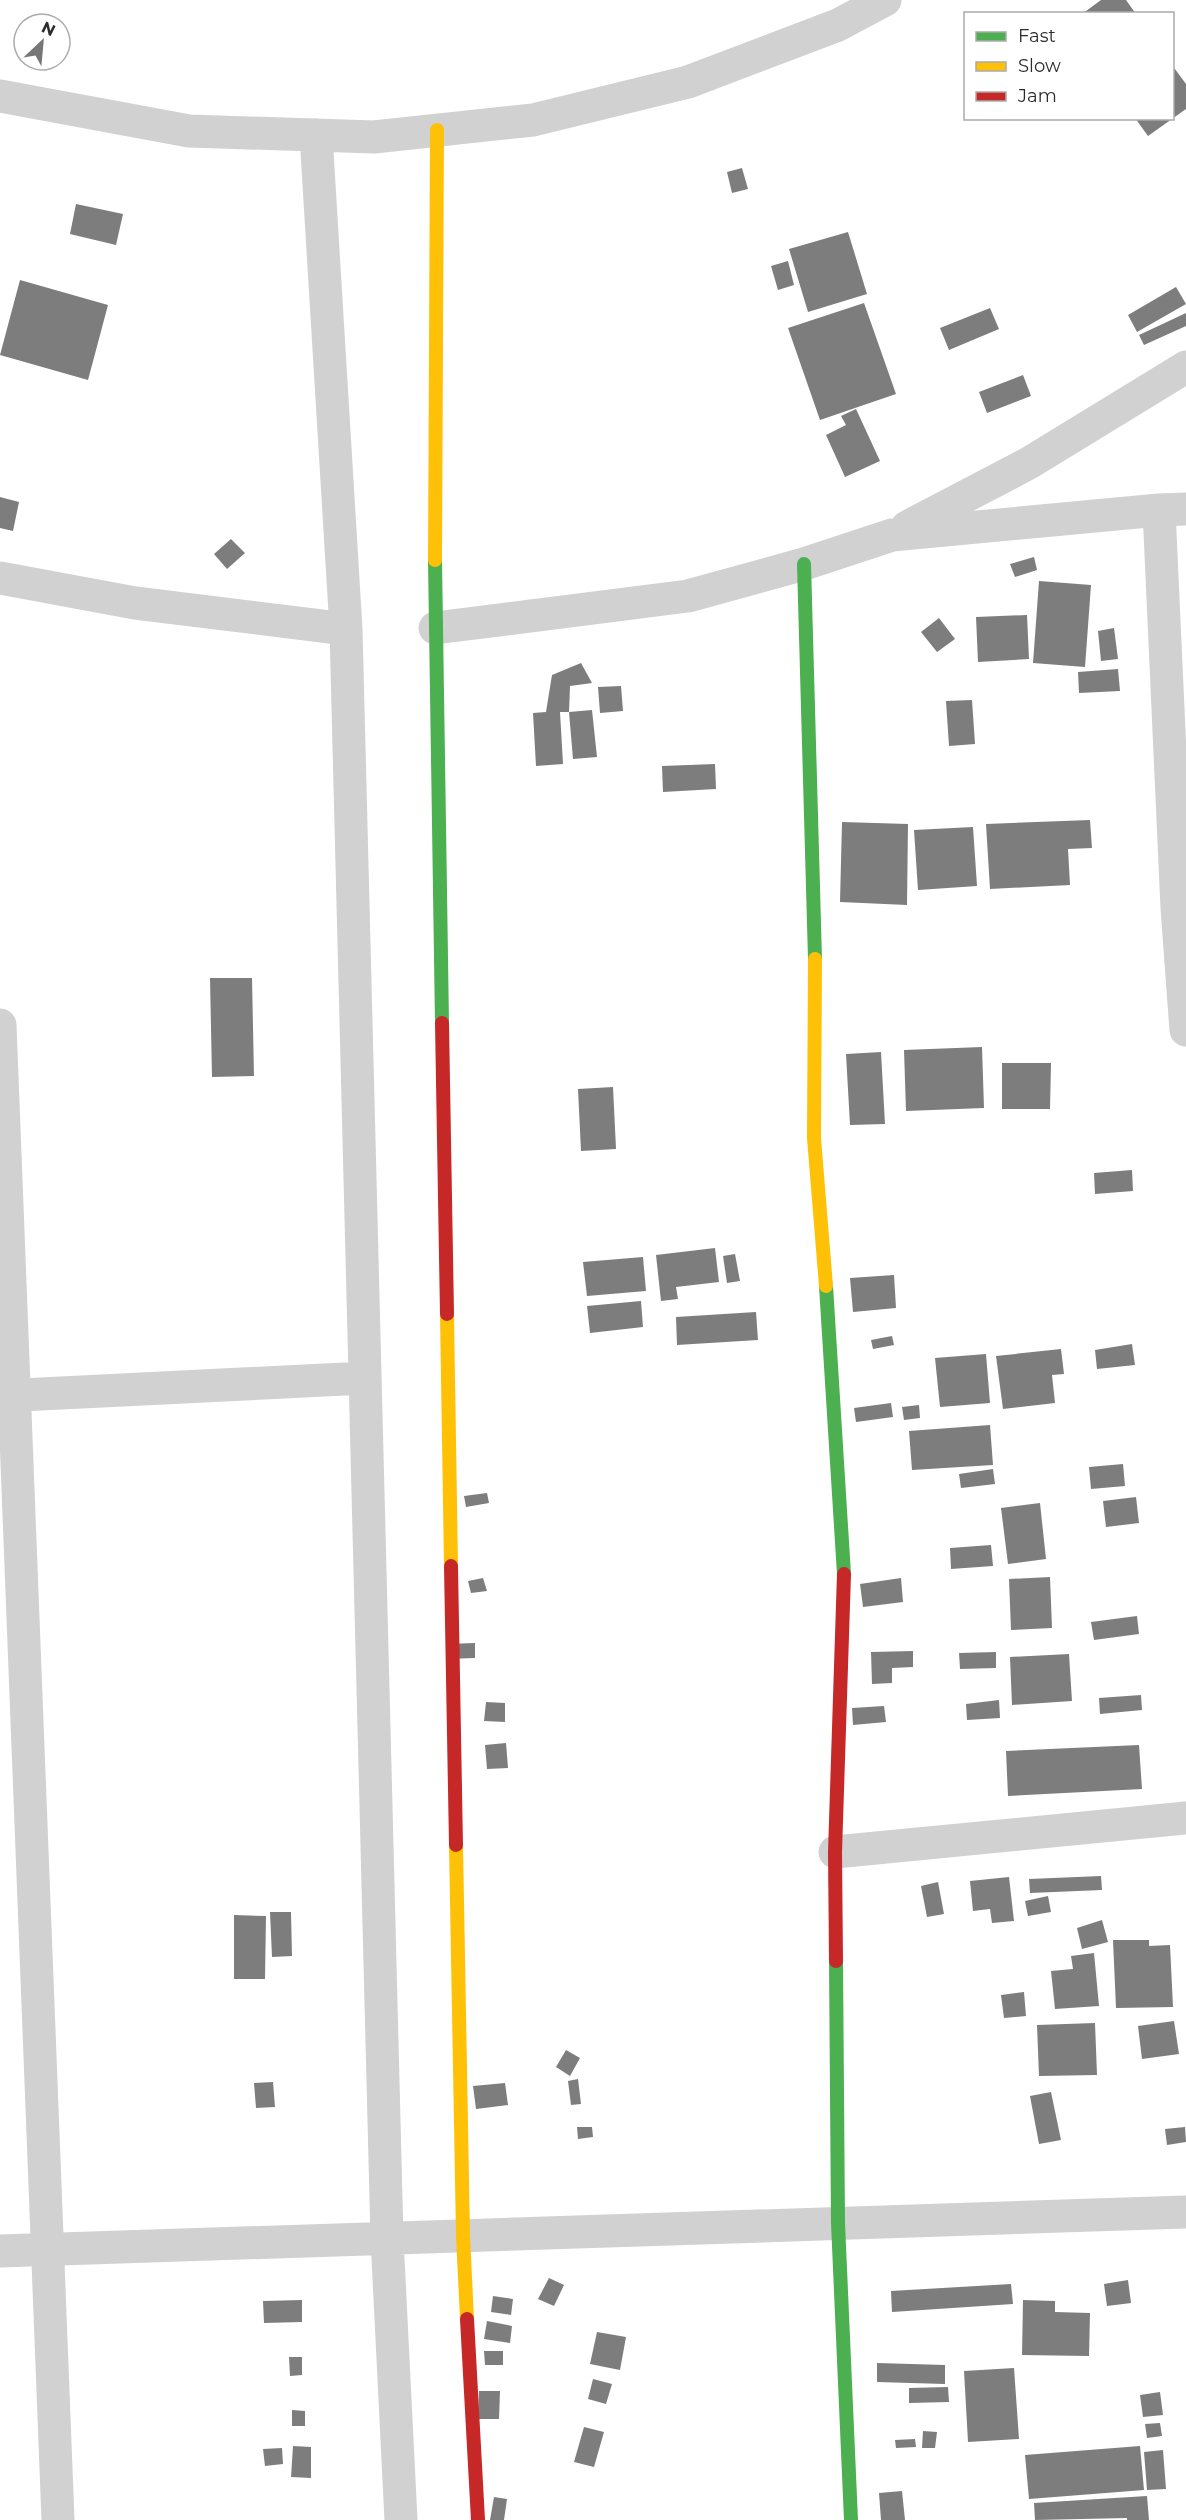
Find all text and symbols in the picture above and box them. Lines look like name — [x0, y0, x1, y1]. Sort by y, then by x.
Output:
north arrow — [12, 12, 72, 72]
legend — [964, 12, 1174, 120]
text: N — [38, 18, 58, 40]
text: Fast — [1018, 25, 1056, 47]
text: Slow — [1018, 55, 1061, 77]
text: Jam — [1017, 85, 1057, 107]

